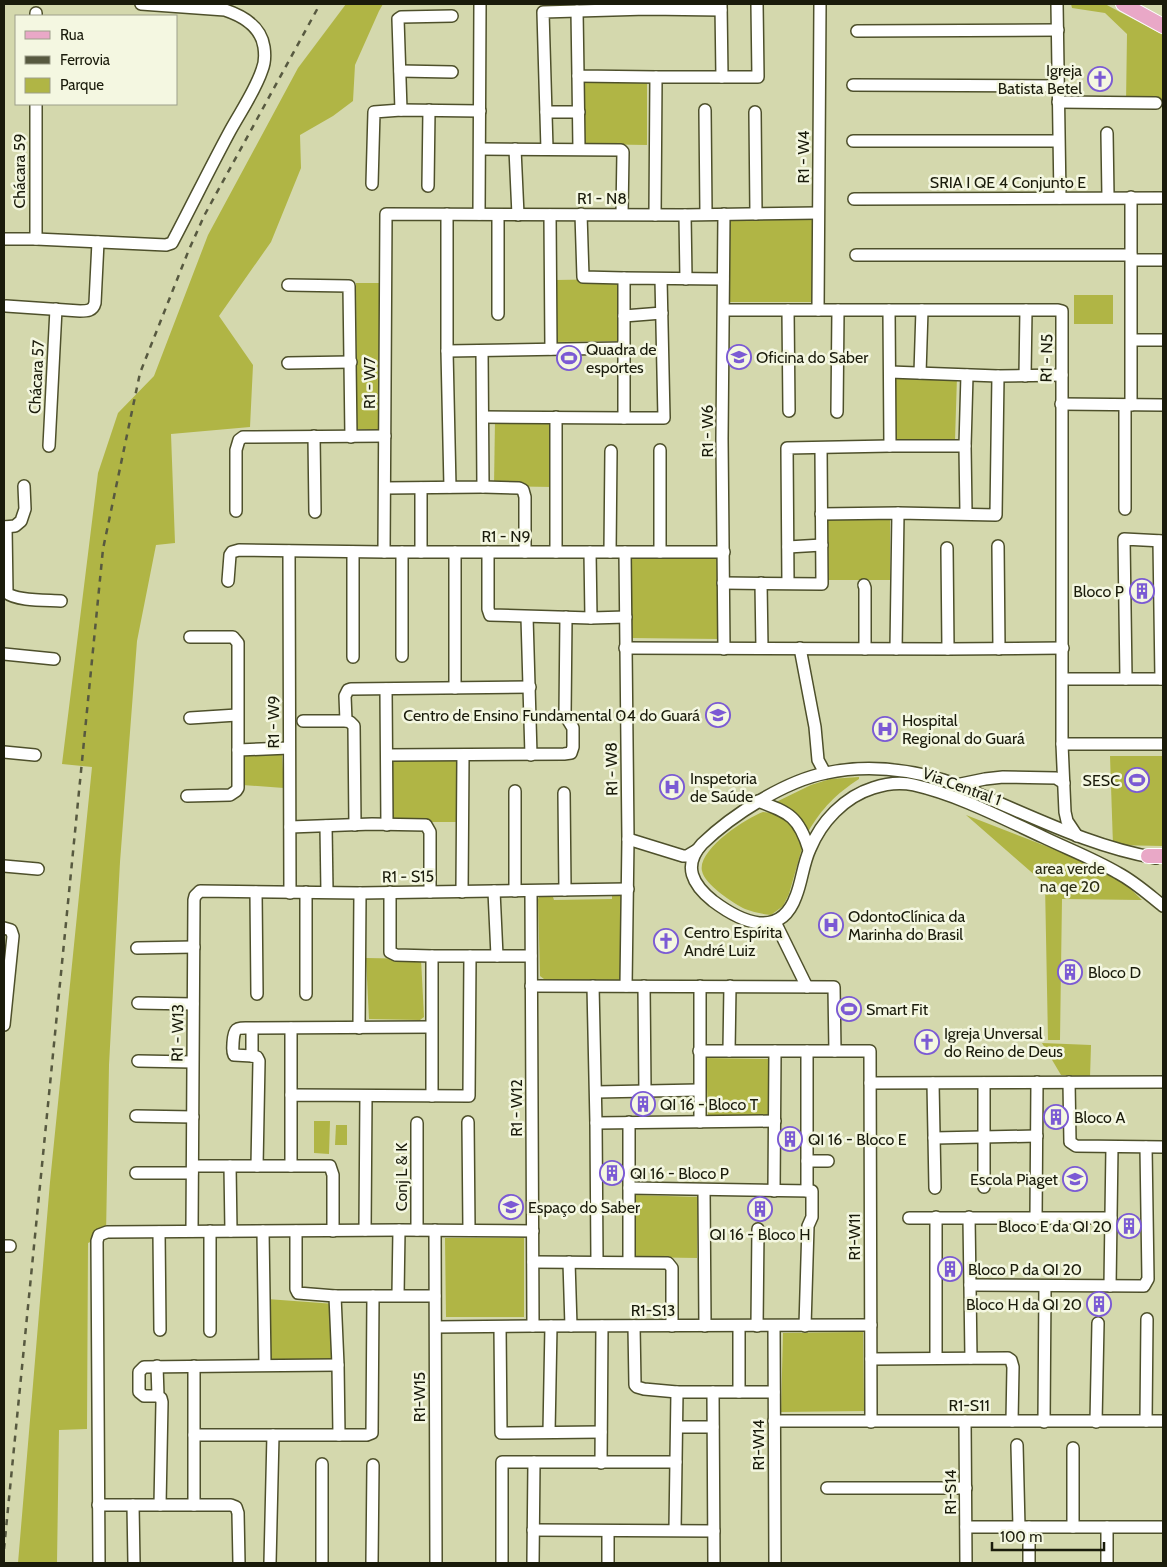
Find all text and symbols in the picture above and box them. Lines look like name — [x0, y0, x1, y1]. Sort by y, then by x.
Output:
legend — [15, 15, 178, 105]
text: Rua — [60, 26, 85, 44]
text: Ferrovia — [60, 51, 111, 69]
place label: Igreja Batista Betel — [998, 61, 1082, 98]
church icon: Igreja Batista Betel — [1087, 66, 1113, 92]
text: Parque — [60, 76, 104, 94]
street label: R1 - W4 — [794, 131, 813, 183]
street label: Chácara 59 — [10, 133, 29, 209]
street label: SRIA I QE 4 Conjunto E — [930, 173, 1086, 192]
street label: R1 - N8 — [577, 189, 627, 208]
street label: R1 - N5 — [1037, 333, 1056, 383]
street label: Chácara 57 — [25, 340, 48, 415]
place label: Quadra de esportes — [586, 340, 656, 377]
school or university icon: Oficina do Saber — [726, 344, 752, 370]
sports icon: Quadra de esportes — [556, 345, 582, 371]
place label: Oficina do Saber — [756, 348, 869, 367]
street label: R1 - W7 — [360, 357, 379, 409]
street label: R1 - W6 — [698, 405, 717, 457]
street label: R1 - N9 — [481, 527, 531, 546]
building icon: Bloco P — [1129, 578, 1155, 604]
place label: Bloco P — [1073, 582, 1124, 601]
street label: R1 - W9 — [264, 695, 283, 749]
school or university icon: Centro de Ensino Fundamental 04 do Guará — [705, 702, 731, 728]
place label: Centro de Ensino Fundamental 04 do Guará — [403, 706, 700, 725]
place label: Hospital Regional do Guará — [902, 711, 1025, 748]
hospital icon: Hospital Regional do Guará — [872, 716, 898, 742]
street label: R1 - W8 — [602, 742, 621, 796]
street label: Via Central 1 — [920, 763, 1004, 809]
sports icon: SESC — [1124, 767, 1150, 793]
place label: Inspetoria de Saúde — [690, 769, 757, 806]
place label: SESC — [1083, 771, 1120, 790]
hospital icon: Inspetoria de Saúde — [659, 774, 685, 800]
park label: area verde na qe 20 — [1035, 859, 1105, 896]
street label: R1 - S15 — [382, 867, 434, 886]
place label: OdontoClínica da Marinha do Brasil — [848, 907, 965, 944]
hospital icon: OdontoClínica da Marinha do Brasil — [818, 912, 844, 938]
place label: Centro Espírita André Luiz — [684, 923, 783, 960]
church icon: Centro Espírita André Luiz — [653, 928, 679, 954]
building icon: Bloco D — [1057, 959, 1083, 985]
place label: Bloco D — [1088, 963, 1141, 982]
sports icon: Smart Fit — [836, 996, 862, 1022]
place label: Smart Fit — [866, 1000, 929, 1019]
street label: R1 - W13 — [167, 1004, 188, 1062]
place label: Igreja Unversal do Reino de Deus — [944, 1024, 1063, 1061]
church icon: Igreja Unversal do Reino de Deus — [914, 1029, 940, 1055]
street label: R1 - W12 — [507, 1079, 526, 1137]
building icon: QI 16 - Bloco T — [630, 1091, 656, 1117]
place label: QI 16 - Bloco T — [660, 1095, 759, 1114]
building icon: Bloco A — [1043, 1104, 1069, 1130]
place label: Bloco A — [1074, 1108, 1126, 1127]
building icon: QI 16 - Bloco E — [777, 1126, 803, 1152]
place label: QI 16 - Bloco E — [808, 1130, 907, 1149]
street label: Conj L & K — [392, 1143, 411, 1211]
building icon: QI 16 - Bloco P — [599, 1160, 625, 1186]
place label: QI 16 - Bloco P — [630, 1164, 729, 1183]
school or university icon: Escola Piaget — [1062, 1166, 1088, 1192]
place label: Escola Piaget — [970, 1170, 1059, 1189]
school or university icon: Espaço do Saber — [498, 1194, 524, 1220]
building icon: QI 16 - Bloco H — [747, 1196, 773, 1222]
place label: Espaço do Saber — [528, 1198, 641, 1217]
street label: R1-W11 — [845, 1213, 864, 1261]
building icon: Bloco E da QI 20 — [1116, 1213, 1142, 1239]
place label: Bloco E da QI 20 — [998, 1217, 1112, 1236]
place label: QI 16 - Bloco H — [709, 1225, 811, 1244]
building icon: Bloco P da QI 20 — [937, 1256, 963, 1282]
place label: Bloco P da QI 20 — [968, 1260, 1082, 1279]
building icon: Bloco H da QI 20 — [1086, 1291, 1112, 1317]
place label: Bloco H da QI 20 — [966, 1295, 1082, 1314]
street label: R1-S13 — [631, 1301, 675, 1320]
street label: R1-W15 — [410, 1372, 429, 1422]
street label: R1-S11 — [948, 1396, 990, 1415]
street label: R1-W14 — [749, 1419, 768, 1471]
street label: R1-S14 — [941, 1469, 960, 1515]
scale bar — [992, 1520, 1104, 1552]
text: 100 m — [1000, 1528, 1042, 1546]

